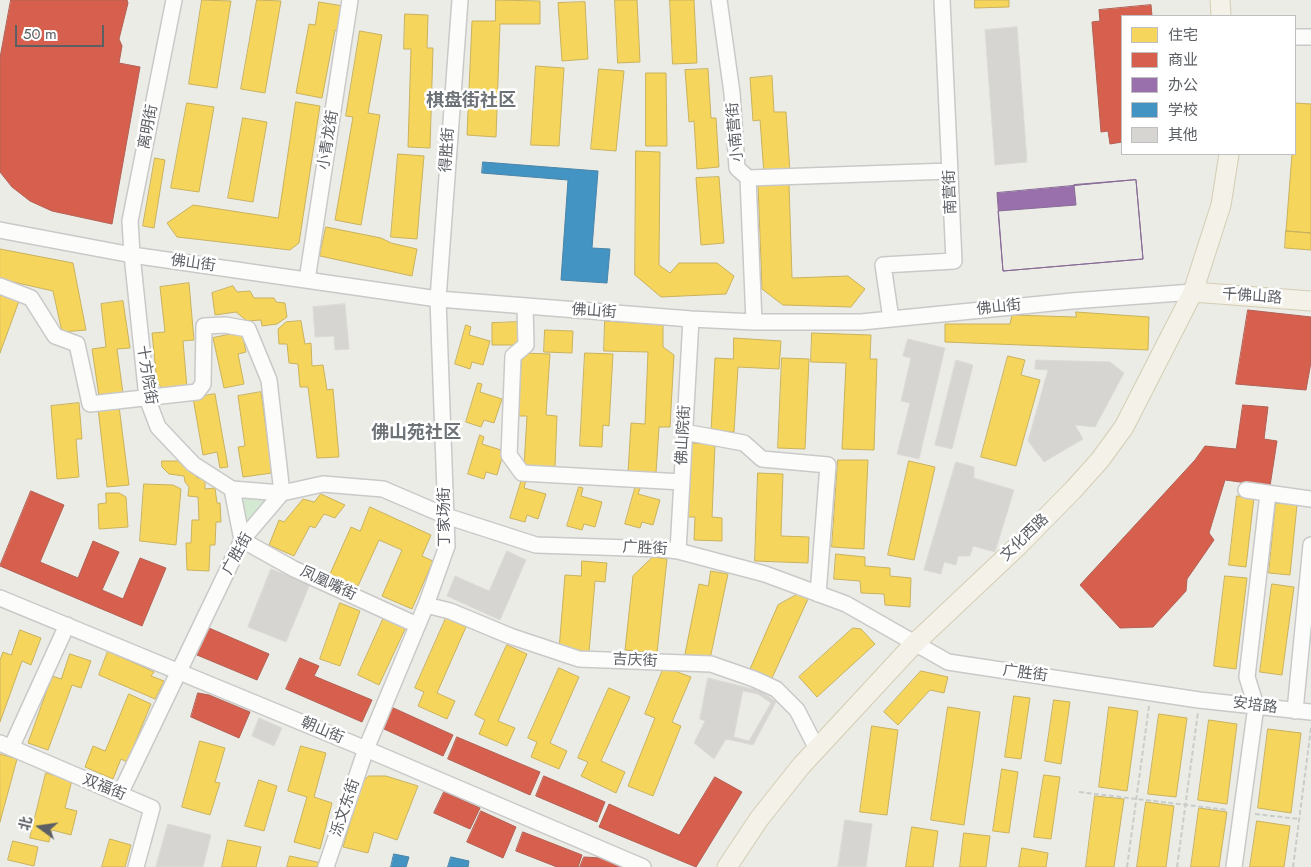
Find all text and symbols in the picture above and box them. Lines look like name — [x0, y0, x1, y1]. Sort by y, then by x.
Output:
scale bar — [18, 15, 106, 47]
legend — [1121, 15, 1296, 155]
text: 50 m — [23, 23, 57, 45]
text: 住宅 — [1168, 24, 1198, 46]
text: 商业 — [1168, 49, 1198, 71]
text: 办公 — [1168, 74, 1198, 96]
district label: 棋盘街社区 — [426, 91, 516, 113]
text: 学校 — [1168, 99, 1198, 121]
street label: 小南营街 — [724, 101, 748, 163]
street label: 离明街 — [136, 103, 162, 151]
street label: 小青龙街 — [315, 109, 343, 171]
text: 其他 — [1168, 124, 1198, 146]
street label: 得胜街 — [437, 127, 459, 173]
street label: 南营街 — [941, 169, 961, 215]
street label: 佛山街 — [169, 252, 217, 276]
street label: 千佛山路 — [1221, 286, 1283, 308]
street label: 佛山街 — [976, 297, 1022, 319]
street label: 佛山街 — [571, 301, 617, 323]
street label: 十方院街 — [132, 344, 160, 406]
street label: 佛山院街 — [673, 405, 695, 465]
district label: 佛山苑社区 — [371, 423, 461, 445]
street label: 丁家场街 — [436, 487, 454, 547]
street label: 文化西路 — [997, 511, 1053, 565]
street label: 广胜街 — [219, 530, 257, 578]
street label: 广胜街 — [622, 539, 668, 559]
street label: 凤凰嘴街 — [297, 563, 359, 605]
street label: 吉庆街 — [612, 651, 658, 671]
street label: 广胜街 — [1001, 662, 1049, 686]
street label: 安培路 — [1232, 694, 1278, 718]
street label: 朝山街 — [298, 714, 346, 748]
street label: 双福街 — [80, 771, 128, 805]
street label: 泺文东街 — [328, 777, 364, 839]
north arrow — [15, 802, 65, 852]
text: 北 — [14, 814, 37, 833]

